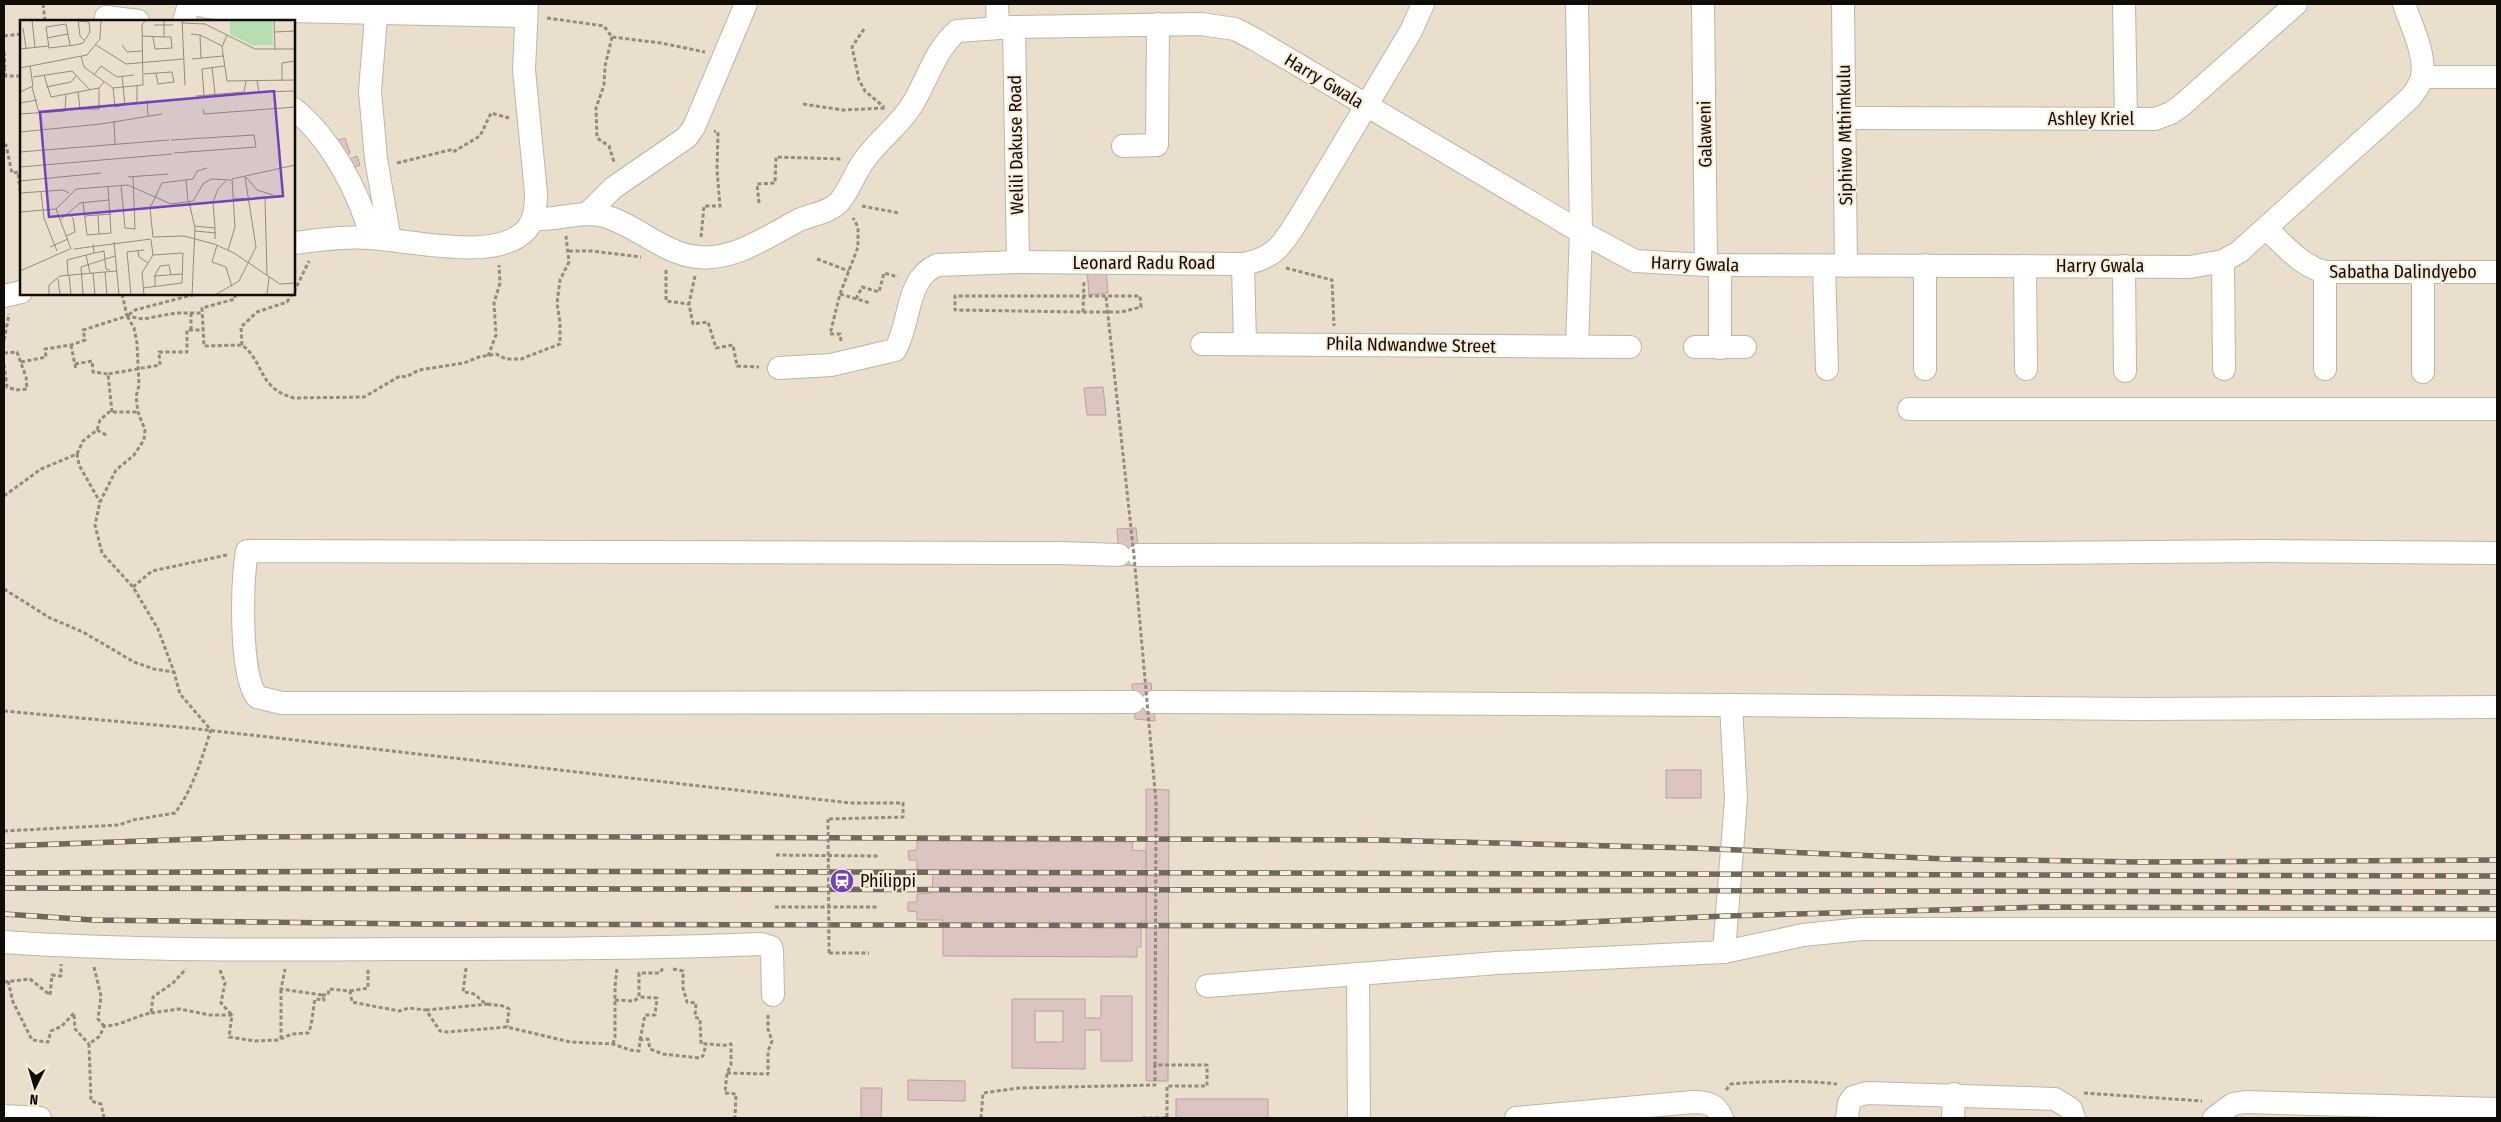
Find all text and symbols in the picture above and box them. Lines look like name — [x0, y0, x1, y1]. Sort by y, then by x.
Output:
inset map — [20, 20, 295, 295]
street label: Harry Gwala — [1280, 49, 1368, 113]
street label: Siphiwo Mthimkulu — [1833, 64, 1857, 206]
street label: Welili Dakuse Road — [1004, 75, 1028, 215]
street label: Galaweni — [1693, 100, 1717, 168]
street label: Ashley Kriel — [2048, 108, 2134, 130]
street label: Harry Gwala — [1650, 251, 1740, 277]
street label: Leonard Radu Road — [1073, 252, 1215, 274]
street label: Harry Gwala — [2056, 255, 2144, 277]
street label: Sabatha Dalindyebo — [2329, 261, 2477, 283]
street label: Phila Ndwandwe Street — [1326, 333, 1496, 357]
station icon: Philippi — [829, 868, 855, 894]
place label: Philippi — [860, 870, 916, 892]
north arrow — [10, 1062, 60, 1112]
text: N — [29, 1091, 39, 1108]

